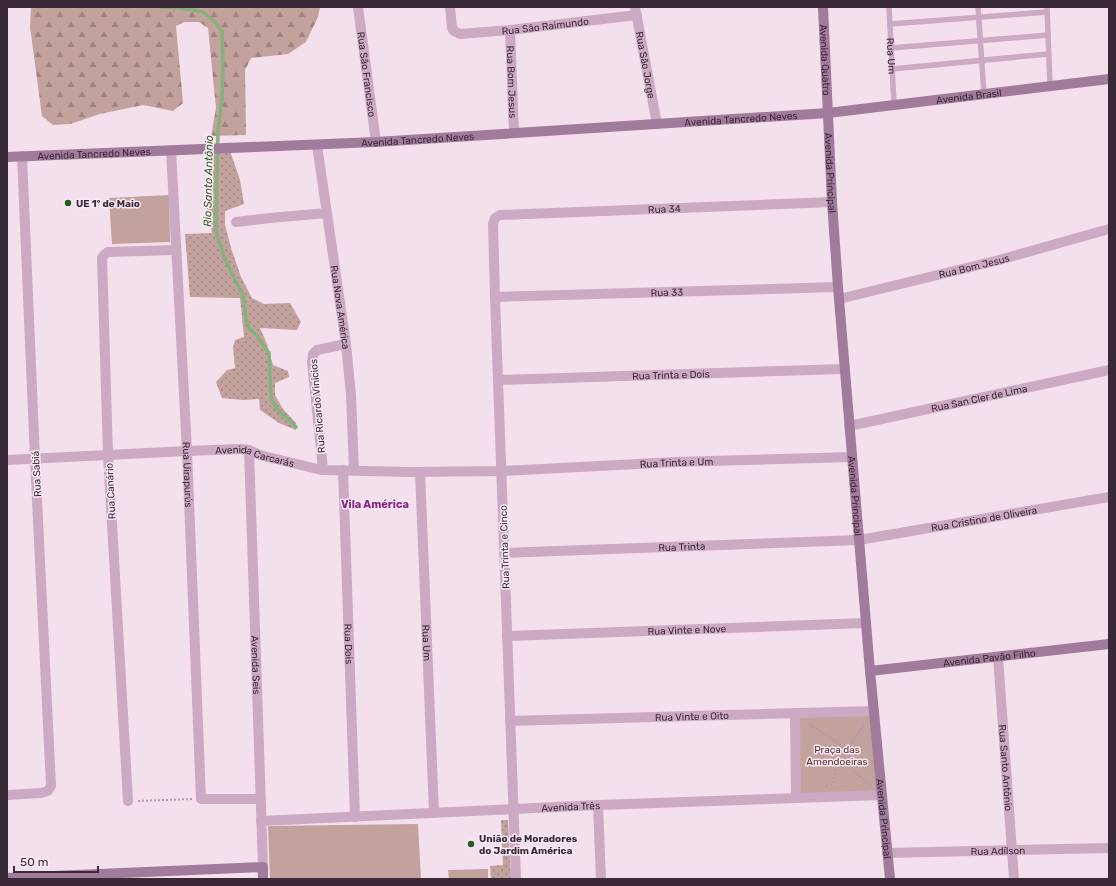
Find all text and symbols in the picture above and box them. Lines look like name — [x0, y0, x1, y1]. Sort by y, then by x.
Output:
street label: Rua São Raimundo — [501, 16, 590, 38]
street label: Avenida Quatro — [817, 24, 832, 96]
street label: Rua São Francisco — [354, 31, 378, 118]
street label: Rua São Jorge — [633, 31, 657, 100]
street label: Rua Um — [884, 37, 897, 75]
street label: Rua Bom Jesus — [504, 46, 518, 118]
street label: Avenida Brasil — [936, 87, 1002, 107]
street label: Avenida Tancredo Neves — [684, 110, 798, 129]
street label: Avenida Tancredo Neves — [361, 131, 475, 150]
street label: Avenida Principal — [822, 132, 838, 213]
water label: Rio Santo Antônio — [201, 135, 216, 227]
street label: Avenida Tancredo Neves — [37, 146, 151, 163]
marker: UE 1º de Maio — [63, 198, 73, 208]
place label: UE 1º de Maio — [76, 198, 140, 210]
street label: Rua 34 — [648, 203, 681, 216]
street label: Rua Bom Jesus — [938, 252, 1011, 281]
street label: Rua Nova América — [328, 265, 351, 350]
street label: Rua 33 — [650, 287, 683, 299]
street label: Rua Ricardo Vinicios — [308, 358, 328, 453]
street label: Rua Trinta e Dois — [632, 368, 710, 383]
street label: Rua San Cler de Lima — [930, 383, 1028, 415]
street label: Rua Uirapurύs — [180, 441, 194, 508]
street label: Avenida Carcarás — [215, 444, 295, 470]
street label: Rua Sabiá — [30, 451, 44, 497]
street label: Avenida Principal — [845, 455, 864, 536]
street label: Rua Trinta e Um — [640, 456, 714, 471]
street label: Rua Canário — [104, 462, 118, 519]
district label: Vila América — [341, 498, 409, 511]
street label: Rua Cristino de Oliveira — [930, 504, 1038, 535]
street label: Rua Trinta e Cinco — [498, 505, 512, 589]
street label: Rua Trinta — [658, 541, 706, 554]
street label: Rua Dois — [341, 623, 355, 665]
street label: Rua Vinte e Nove — [647, 623, 727, 638]
street label: Rua Um — [419, 624, 433, 661]
street label: Avenida Seis — [248, 635, 262, 695]
street label: Avenida Pavão Filho — [942, 647, 1037, 670]
street label: Rua Vinte e Oito — [655, 710, 729, 724]
street label: Rua Santo Antônio — [996, 724, 1014, 812]
park label: Praça das Amendoeiras — [806, 744, 868, 768]
street label: Avenida Principal — [873, 778, 893, 859]
street label: Avenida Três — [541, 800, 600, 815]
place label: União de Moradores do Jardim América — [479, 833, 578, 857]
marker: União de Moradores do Jardim América — [466, 839, 476, 849]
street label: Rua Adílson — [970, 845, 1025, 858]
scale bar — [14, 848, 98, 874]
text: 50 m — [20, 855, 48, 869]

